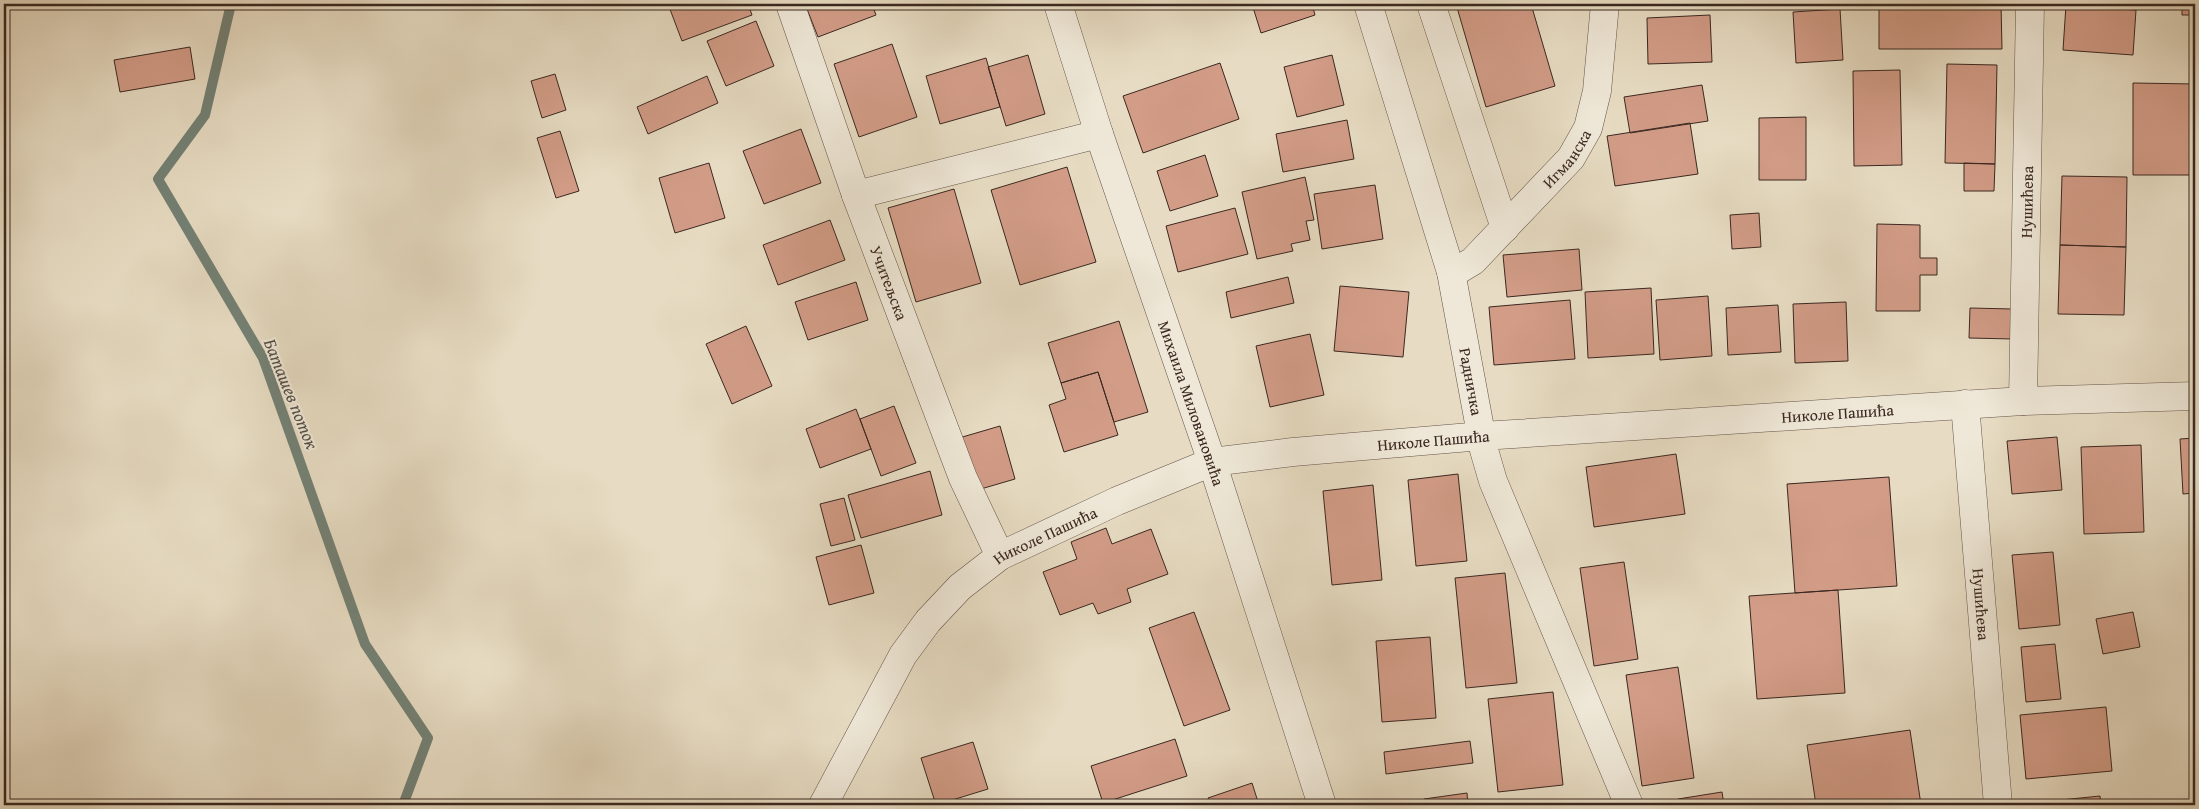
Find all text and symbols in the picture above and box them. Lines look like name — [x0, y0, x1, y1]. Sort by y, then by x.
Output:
street label: Игманска — [1537, 124, 1597, 193]
street label: Нушићева — [2014, 165, 2039, 238]
street label: Учитељска — [864, 242, 914, 324]
street label: Михаила Миловановића — [1152, 317, 1231, 489]
water label: Баташев поток — [257, 334, 326, 453]
street label: Радничка — [1453, 346, 1489, 418]
street label: Николе Пашића — [1780, 397, 1895, 429]
street label: Николе Пашића — [1376, 424, 1491, 457]
street label: Николе Пашића — [987, 500, 1101, 570]
street label: Нушићева — [1967, 567, 1996, 642]

